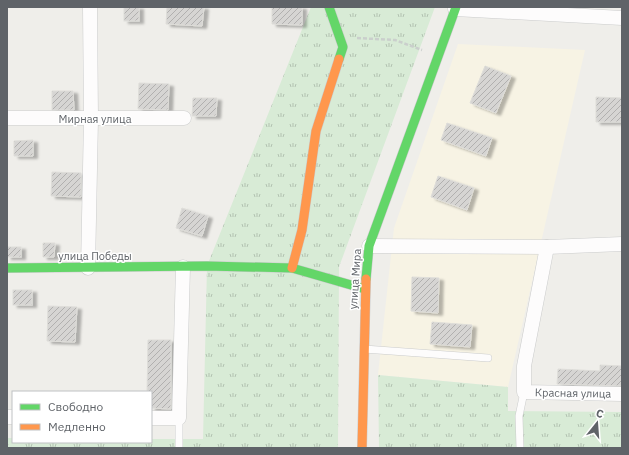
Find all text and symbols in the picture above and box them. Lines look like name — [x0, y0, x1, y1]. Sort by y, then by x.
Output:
street label: Мирная улица — [58, 112, 132, 126]
street label: улица Мира — [346, 248, 364, 310]
street label: улица Победы — [58, 249, 132, 263]
street label: Красная улица — [535, 385, 611, 401]
legend — [12, 391, 152, 443]
text: Свободно — [48, 399, 104, 414]
north arrow — [577, 403, 617, 443]
text: С — [594, 406, 605, 421]
text: Медленно — [48, 419, 106, 434]

